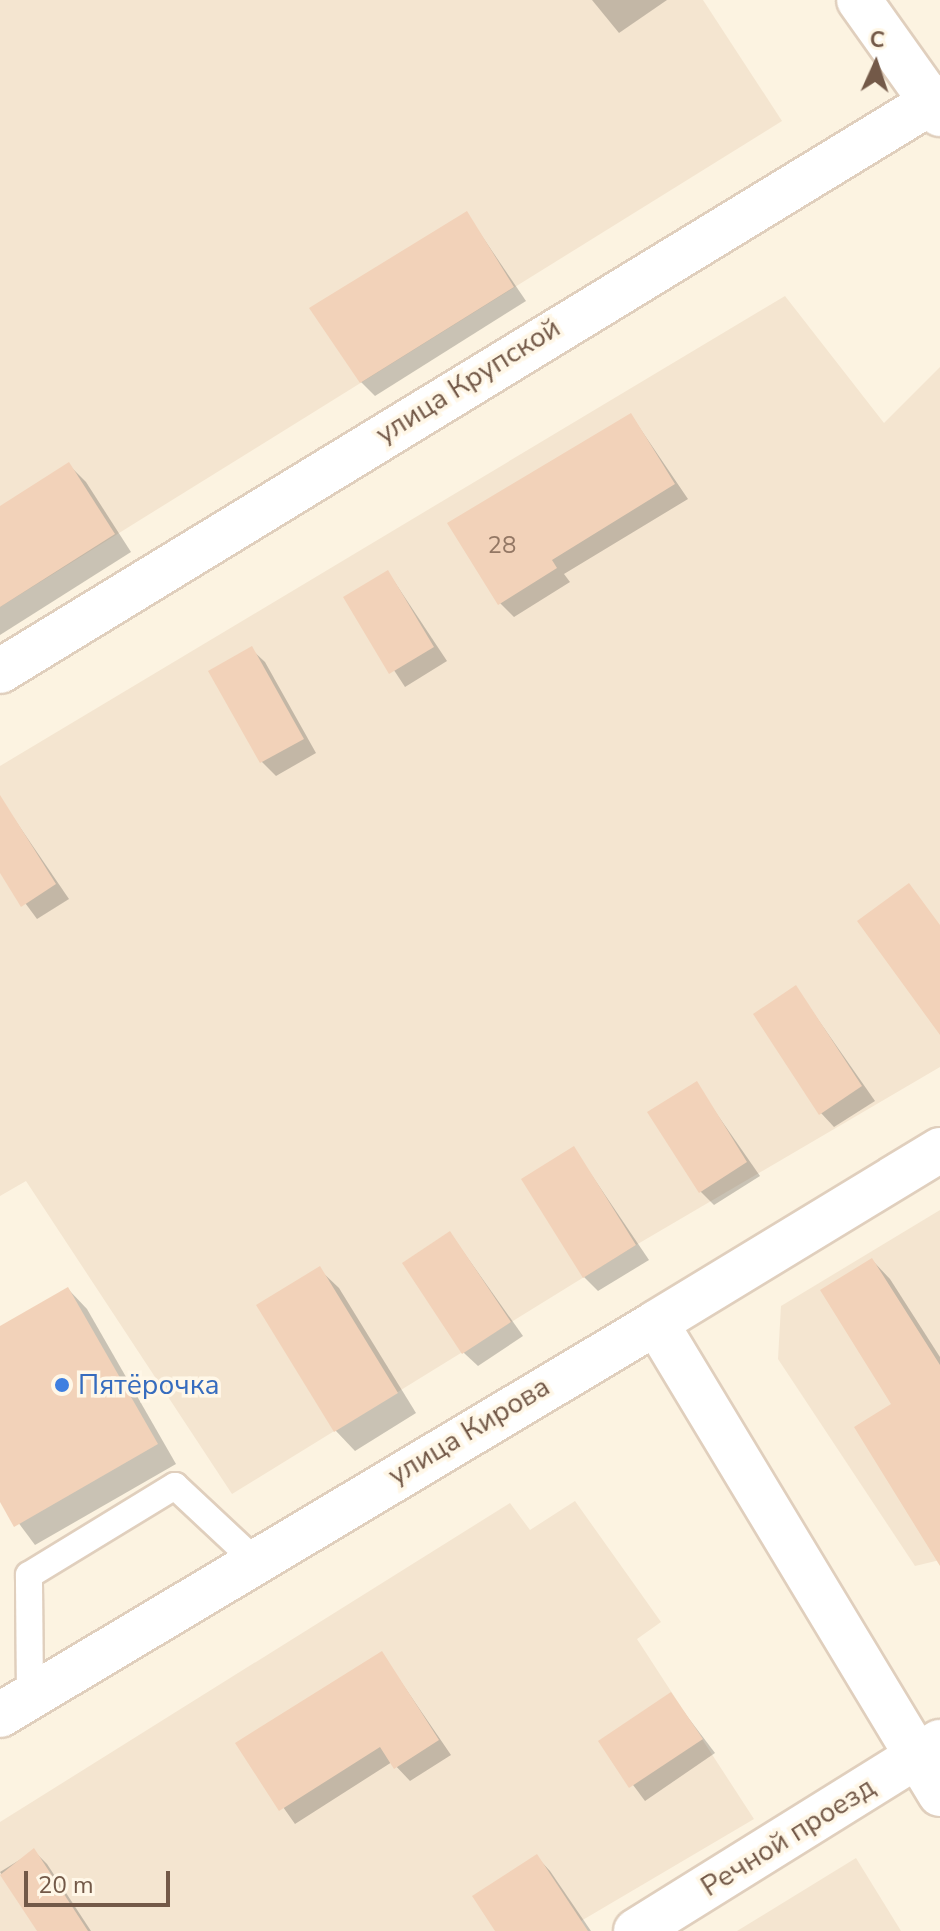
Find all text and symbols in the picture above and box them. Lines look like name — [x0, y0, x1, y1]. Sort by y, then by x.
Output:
north arrow — [836, 24, 916, 104]
text: С — [869, 25, 885, 55]
street label: улица Крупской — [370, 311, 566, 451]
house number: 28 — [488, 532, 516, 560]
place label: Пятёрочка — [78, 1368, 220, 1402]
street label: улица Кирова — [382, 1370, 556, 1492]
marker: Пятёрочка — [53, 1376, 71, 1394]
street label: Речной проезд — [695, 1770, 881, 1904]
scale bar — [28, 1855, 174, 1905]
text: 20 m — [38, 1869, 94, 1901]

